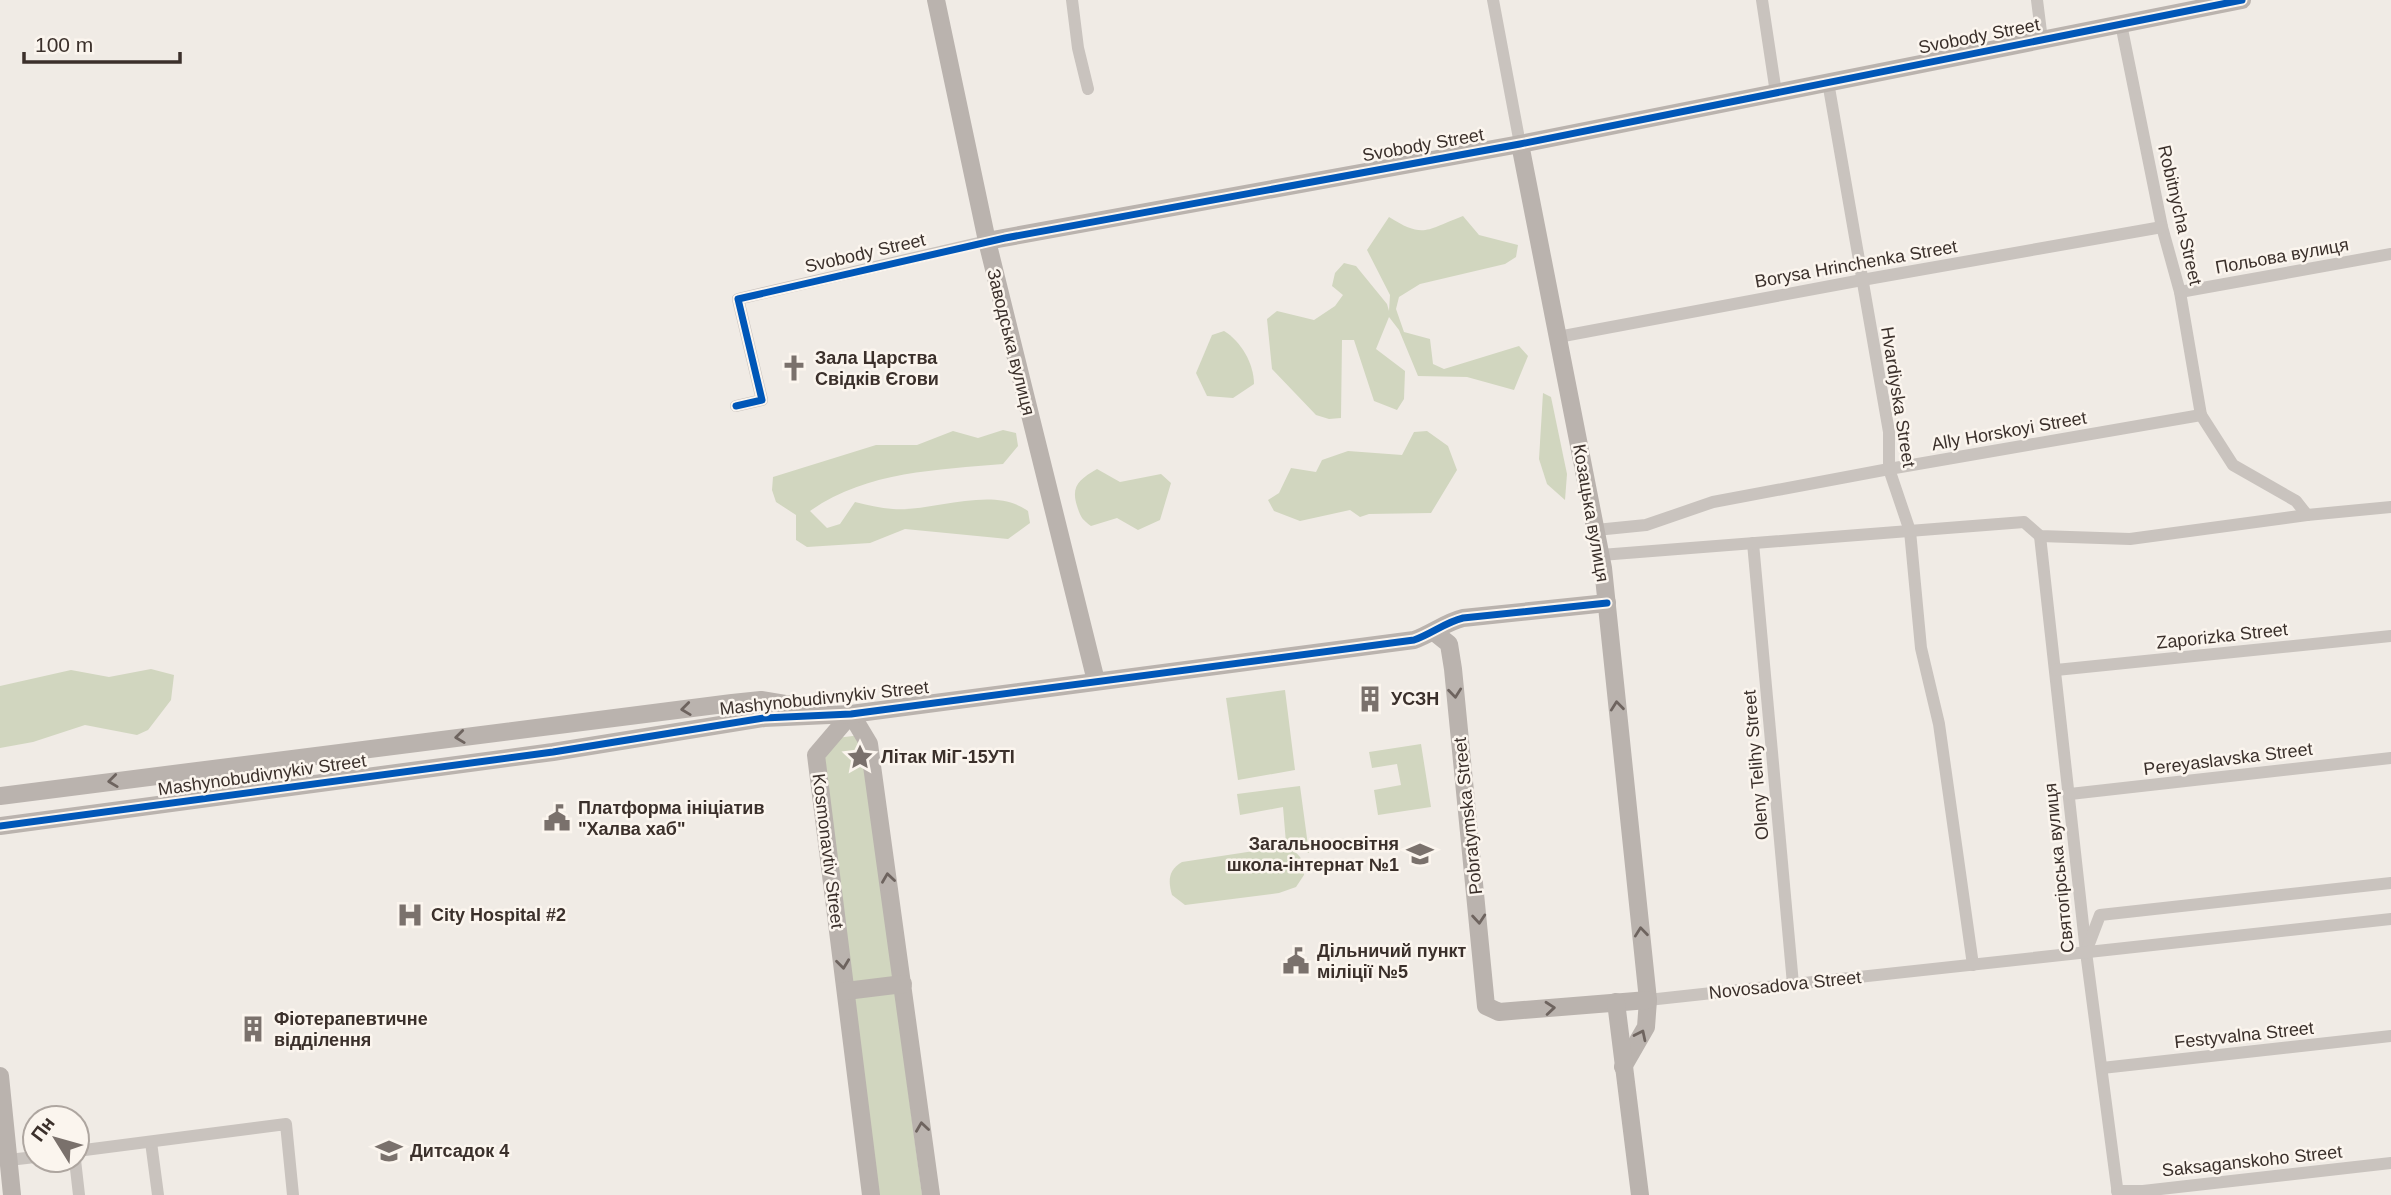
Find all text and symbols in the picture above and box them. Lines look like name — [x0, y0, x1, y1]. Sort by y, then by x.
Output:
street label: Svobody Street — [1917, 14, 2041, 58]
scale bar — [24, 21, 180, 65]
text: 100 m — [35, 33, 93, 56]
street label: Svobody Street — [1361, 124, 1485, 166]
street label: Robitnycha Street — [2154, 143, 2206, 287]
street label: Svobody Street — [803, 229, 927, 277]
street label: Польова вулиця — [2214, 234, 2350, 278]
street label: Borysa Hrinchenka Street — [1753, 236, 1959, 292]
street label: Заводська вулиця — [983, 267, 1039, 417]
street label: Hvardiyska Street — [1877, 325, 1919, 469]
place label: Зала Царства Свідків Єгови — [815, 348, 939, 389]
church icon: Зала Царства Свідків Єгови — [779, 353, 809, 383]
street label: Ally Horskoyi Street — [1930, 408, 2088, 454]
street label: Козацька вулиця — [1569, 442, 1613, 584]
street label: Zaporizka Street — [2155, 619, 2289, 653]
street label: Mashynobudivnykiv Street — [718, 677, 930, 719]
building icon: УСЗН — [1355, 684, 1385, 714]
one-way arrow — [1448, 687, 1463, 699]
place label: УСЗН — [1391, 689, 1439, 709]
street label: Oleny Telihy Street — [1739, 689, 1773, 841]
one-way arrow — [1610, 700, 1625, 711]
one-way arrow — [680, 701, 692, 716]
one-way arrow — [455, 730, 466, 745]
street label: Pobratymska Street — [1450, 736, 1486, 896]
street label: Pereyaslavska Street — [2142, 739, 2314, 779]
place icon: Літак МіГ-15УТІ — [845, 742, 875, 772]
place label: Літак МіГ-15УТІ — [881, 747, 1015, 767]
street label: Mashynobudivnykiv Street — [157, 750, 367, 800]
street label: Kosmonavtiv Street — [809, 772, 847, 930]
one-way arrow — [107, 774, 119, 789]
street label: Святогірська вулиця — [2040, 782, 2078, 954]
place label: Платформа ініціатив "Халва хаб" — [578, 798, 764, 839]
public building icon: Платформа ініціатив "Халва хаб" — [542, 803, 572, 833]
place label: Загальноосвітня школа-інтернат №1 — [1227, 834, 1399, 875]
school or university icon: Загальноосвітня школа-інтернат №1 — [1405, 839, 1435, 869]
one-way arrow — [880, 872, 895, 884]
hospital icon: City Hospital #2 — [395, 900, 425, 930]
place label: City Hospital #2 — [431, 905, 566, 925]
one-way arrow — [1471, 914, 1486, 925]
one-way arrow — [1633, 926, 1648, 938]
place label: Дільничий пункт міліції №5 — [1317, 941, 1467, 982]
public building icon: Дільничий пункт міліції №5 — [1281, 946, 1311, 976]
one-way arrow — [835, 958, 850, 970]
street label: Novosadova Street — [1708, 967, 1862, 1003]
one-way arrow — [1545, 1001, 1556, 1016]
place label: Фіотерапевтичне відділення — [274, 1009, 428, 1050]
building icon: Фіотерапевтичне відділення — [238, 1014, 268, 1044]
street label: Festyvalna Street — [2173, 1018, 2315, 1052]
one-way arrow — [1632, 1030, 1646, 1042]
north arrow — [21, 1104, 91, 1174]
text: Пн — [27, 1113, 59, 1145]
one-way arrow — [915, 1121, 930, 1133]
school or university icon: Дитсадок 4 — [374, 1136, 404, 1166]
place label: Дитсадок 4 — [410, 1141, 509, 1161]
street label: Saksaganskoho Street — [2161, 1142, 2343, 1180]

